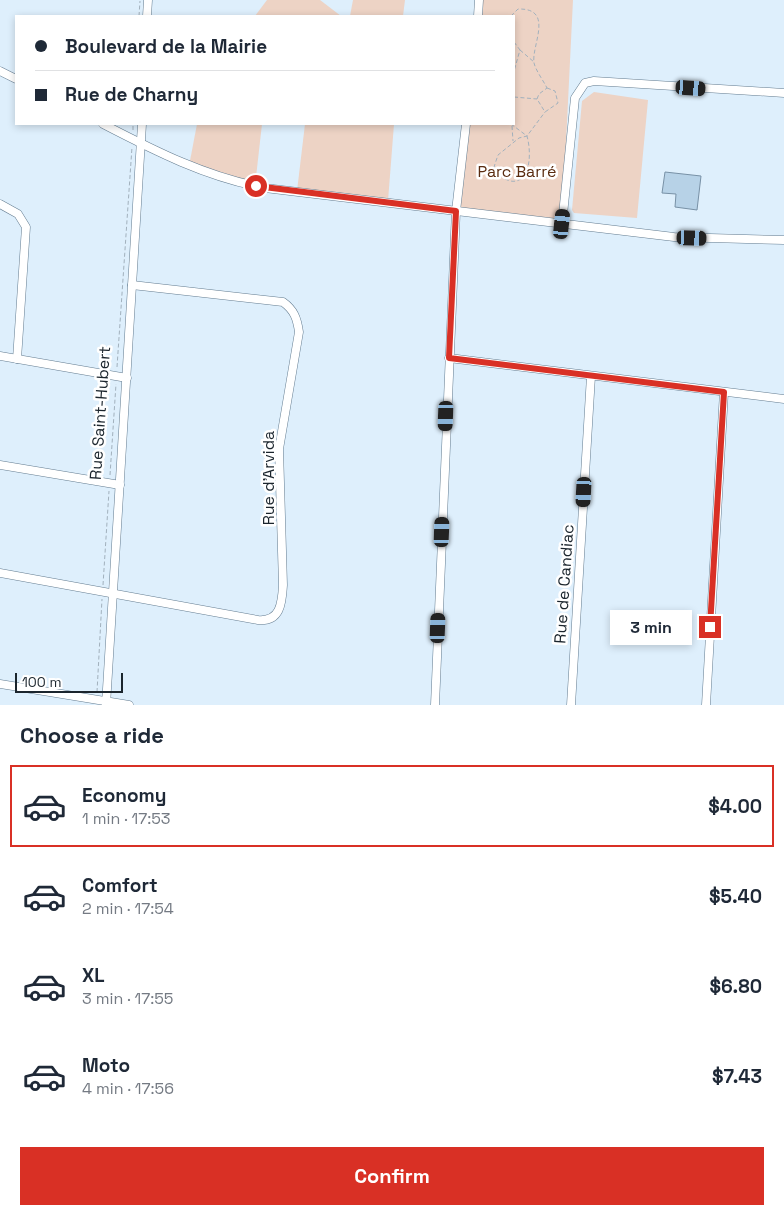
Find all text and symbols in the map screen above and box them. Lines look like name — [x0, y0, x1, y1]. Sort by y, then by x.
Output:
text: Boulevard de la Mairie — [65, 34, 267, 59]
car — [675, 79, 706, 97]
text: Rue de Charny — [65, 82, 198, 107]
park label: Parc Barré — [477, 161, 557, 182]
route start — [245, 175, 267, 197]
car — [552, 208, 571, 240]
car — [676, 230, 707, 246]
street label: Rue Saint-Hubert — [85, 346, 115, 480]
car — [437, 401, 454, 431]
street label: Rue d'Arvida — [258, 431, 279, 525]
car — [575, 477, 592, 507]
car — [433, 517, 450, 547]
street label: Rue de Candiac — [549, 524, 579, 644]
callout: 3 min — [610, 610, 692, 644]
car — [429, 613, 446, 643]
route end — [699, 616, 721, 638]
text: 3 min — [630, 617, 672, 638]
scale bar — [15, 670, 122, 693]
text: 100 m — [22, 673, 61, 691]
text: Choose a ride — [20, 721, 164, 749]
text: Economy — [82, 783, 166, 808]
icon: car — [22, 784, 67, 829]
text: $4.00 — [708, 794, 762, 819]
text: 1 min · 17:53 — [82, 808, 171, 829]
text: Comfort — [82, 873, 158, 898]
icon: car — [22, 874, 67, 919]
text: $5.40 — [709, 884, 762, 909]
text: 2 min · 17:54 — [82, 898, 174, 919]
text: XL — [82, 963, 105, 988]
icon: car — [22, 964, 67, 1009]
text: $6.80 — [709, 974, 762, 999]
text: 3 min · 17:55 — [82, 988, 173, 1009]
text: Moto — [82, 1053, 130, 1078]
icon: car — [22, 1054, 67, 1099]
text: $7.43 — [712, 1064, 762, 1089]
text: 4 min · 17:56 — [82, 1078, 174, 1099]
button: Confirm — [20, 1147, 764, 1205]

